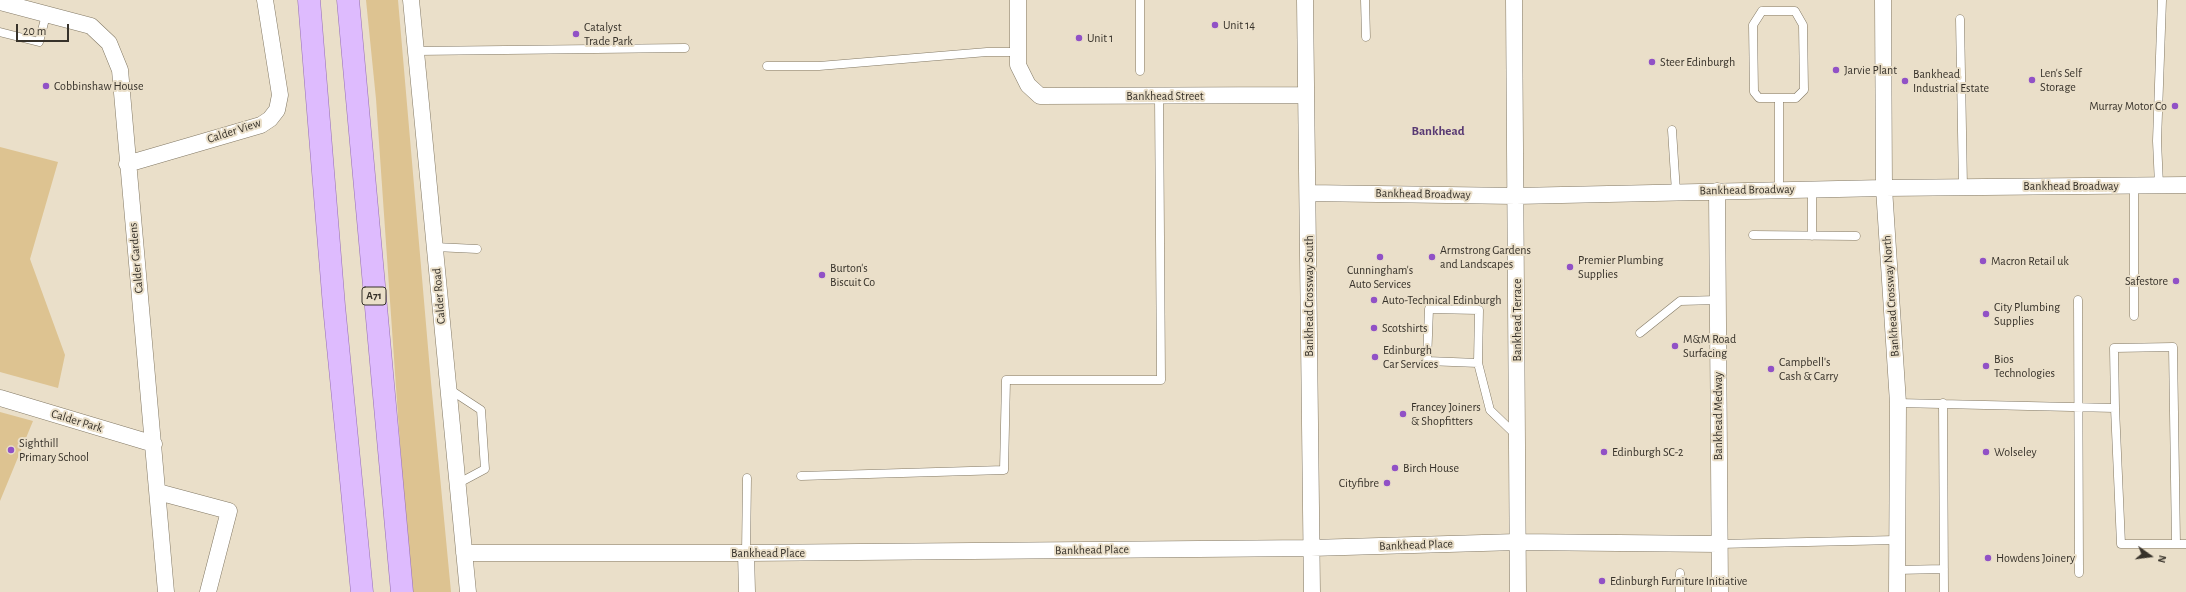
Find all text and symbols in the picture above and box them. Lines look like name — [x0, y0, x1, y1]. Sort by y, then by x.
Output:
scale bar — [18, 16, 71, 42]
place label: Unit 14 — [1223, 18, 1255, 32]
place label: Catalyst Trade Park — [584, 20, 633, 48]
marker: Unit 14 — [1210, 20, 1220, 30]
text: 20 m — [23, 25, 46, 37]
marker: Catalyst Trade Park — [571, 29, 581, 39]
place label: Unit 1 — [1087, 31, 1113, 45]
marker: Unit 1 — [1074, 33, 1084, 43]
place label: Steer Edinburgh — [1660, 55, 1735, 69]
marker: Steer Edinburgh — [1647, 57, 1657, 67]
place label: Jarvie Plant — [1844, 63, 1897, 77]
marker: Jarvie Plant — [1831, 65, 1841, 75]
place label: Len's Self Storage — [2040, 66, 2082, 94]
place label: Bankhead Industrial Estate — [1913, 67, 1989, 95]
marker: Len's Self Storage — [2027, 75, 2037, 85]
marker: Bankhead Industrial Estate — [1900, 76, 1910, 86]
place label: Cobbinshaw House — [54, 79, 143, 93]
marker: Cobbinshaw House — [41, 81, 51, 91]
street label: Bankhead Street — [1126, 89, 1204, 103]
place label: Murray Motor Co — [2089, 99, 2167, 113]
marker: Murray Motor Co — [2170, 101, 2180, 111]
street label: Calder View — [205, 116, 263, 146]
district label: Bankhead — [1411, 123, 1465, 139]
street label: Bankhead Broadway — [2023, 179, 2119, 193]
street label: Bankhead Broadway — [1699, 182, 1795, 198]
street label: Bankhead Broadway — [1375, 186, 1471, 202]
street label: Calder Gardens — [126, 222, 146, 294]
street label: Bankhead Crossway South — [1302, 235, 1316, 357]
street label: Bankhead Crossway North — [1880, 235, 1902, 357]
place label: Armstrong Gardens and Landscapes — [1440, 243, 1531, 271]
marker: Cunningham's Auto Services — [1375, 252, 1385, 262]
marker: Armstrong Gardens and Landscapes — [1427, 252, 1437, 262]
place label: Premier Plumbing Supplies — [1578, 253, 1663, 281]
place label: Macron Retail uk — [1991, 254, 2069, 268]
marker: Macron Retail uk — [1978, 256, 1988, 266]
place label: Burton's Biscuit Co — [830, 261, 875, 289]
marker: Premier Plumbing Supplies — [1565, 262, 1575, 272]
place label: Cunningham's Auto Services — [1347, 263, 1413, 291]
street label: Calder Road — [429, 267, 449, 325]
marker: Burton's Biscuit Co — [817, 270, 827, 280]
place label: Safestore — [2125, 274, 2168, 288]
marker: Safestore — [2171, 276, 2181, 286]
street label: Bankhead Terrace — [1510, 279, 1524, 361]
road number: A71 — [362, 287, 386, 305]
place label: Auto-Technical Edinburgh — [1382, 293, 1502, 307]
marker: Auto-Technical Edinburgh — [1369, 295, 1379, 305]
place label: City Plumbing Supplies — [1994, 300, 2060, 328]
marker: City Plumbing Supplies — [1981, 309, 1991, 319]
place label: Scotshirts — [1382, 321, 1427, 335]
marker: Scotshirts — [1369, 323, 1379, 333]
place label: M&M Road Surfacing — [1683, 332, 1736, 360]
marker: M&M Road Surfacing — [1670, 341, 1680, 351]
place label: Edinburgh Car Services — [1383, 343, 1438, 371]
marker: Edinburgh Car Services — [1370, 352, 1380, 362]
place label: Bios Technologies — [1994, 352, 2055, 380]
place label: Campbell's Cash & Carry — [1779, 355, 1838, 383]
marker: Bios Technologies — [1981, 361, 1991, 371]
marker: Campbell's Cash & Carry — [1766, 364, 1776, 374]
street label: Bankhead Medway — [1711, 372, 1725, 460]
place label: Francey Joiners & Shopfitters — [1411, 400, 1481, 428]
street label: Calder Park — [50, 406, 104, 436]
marker: Francey Joiners & Shopfitters — [1398, 409, 1408, 419]
place label: Sighthill Primary School — [19, 436, 89, 464]
marker: Sighthill Primary School — [6, 445, 16, 455]
place label: Edinburgh SC-2 — [1612, 445, 1684, 459]
place label: Wolseley — [1994, 445, 2037, 459]
marker: Edinburgh SC-2 — [1599, 447, 1609, 457]
marker: Wolseley — [1981, 447, 1991, 457]
place label: Birch House — [1403, 461, 1459, 475]
marker: Birch House — [1390, 463, 1400, 473]
place label: Cityfibre — [1339, 476, 1379, 490]
marker: Cityfibre — [1382, 478, 1392, 488]
north arrow — [2130, 536, 2170, 576]
street label: Bankhead Place — [1379, 537, 1453, 553]
street label: Bankhead Place — [1055, 542, 1129, 558]
street label: Bankhead Place — [731, 546, 805, 560]
place label: Howdens Joinery — [1996, 551, 2075, 565]
marker: Howdens Joinery — [1983, 553, 1993, 563]
text: N — [2156, 554, 2168, 564]
place label: Edinburgh Furniture Initiative — [1610, 574, 1747, 588]
marker: Edinburgh Furniture Initiative — [1597, 576, 1607, 586]

